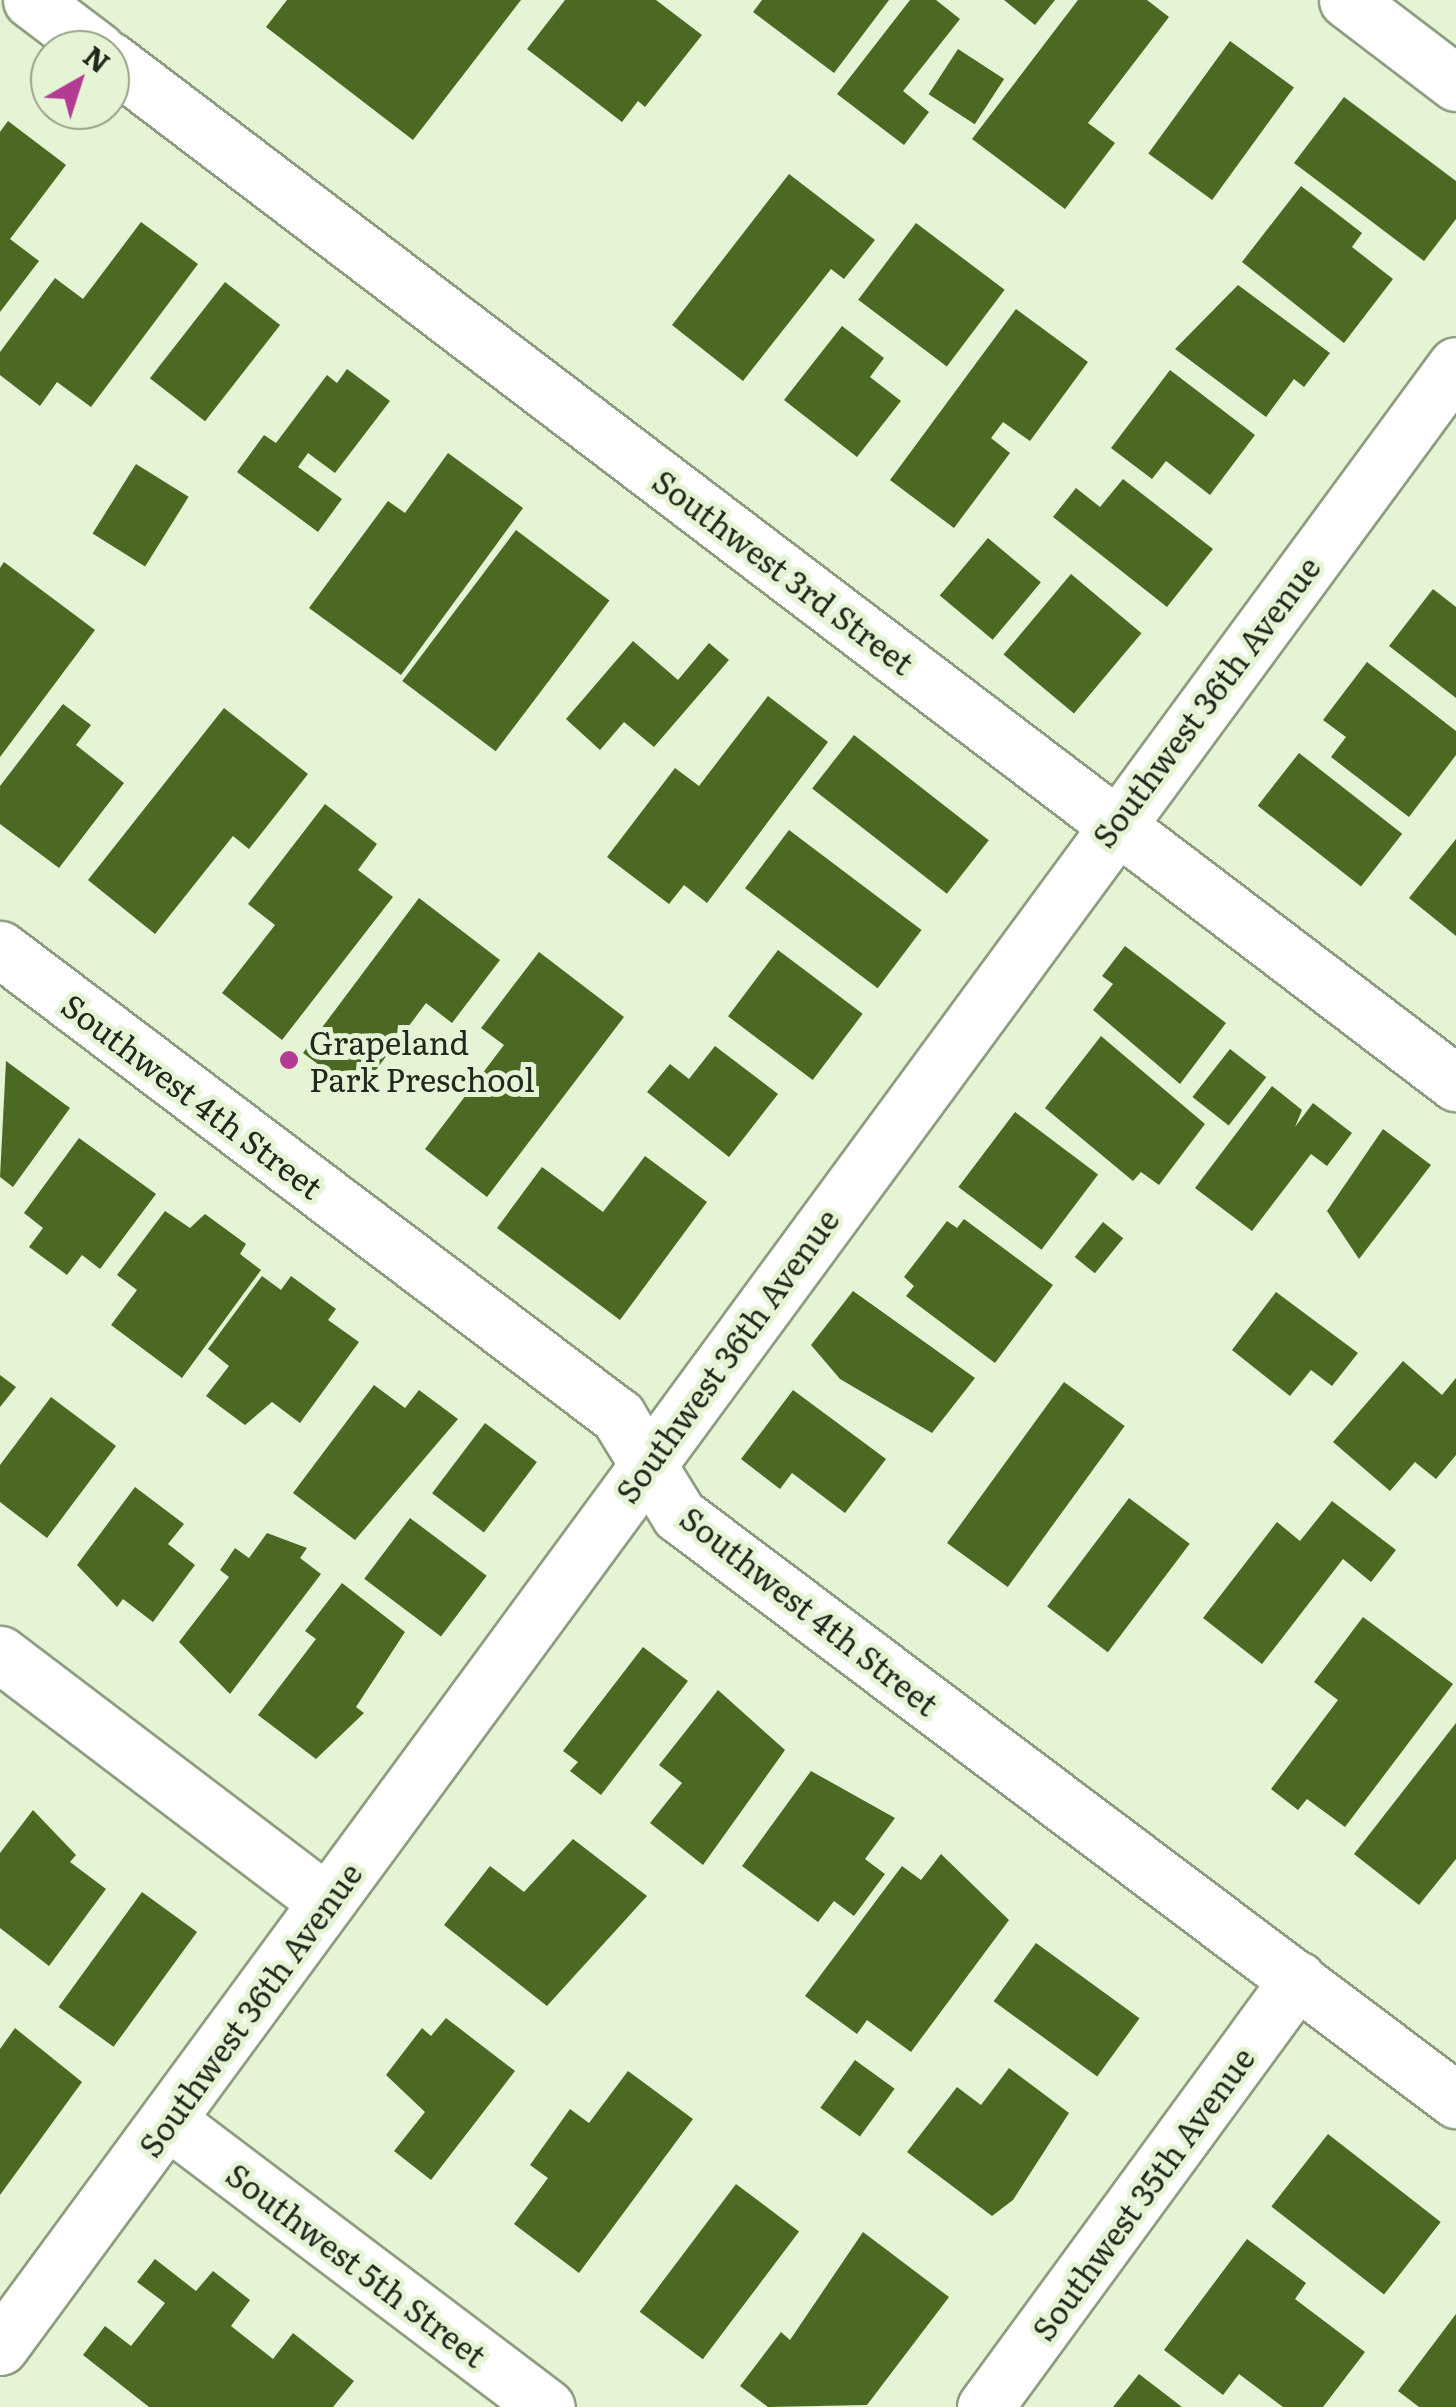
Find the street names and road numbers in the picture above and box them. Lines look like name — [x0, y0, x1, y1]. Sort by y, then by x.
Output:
street label: Southwest 3rd Street — [646, 460, 922, 682]
street label: Southwest 36th Avenue — [1083, 548, 1327, 854]
street label: Southwest 4th Street — [55, 984, 331, 1206]
street label: Southwest 36th Avenue — [606, 1200, 846, 1510]
street label: Southwest 4th Street — [674, 1497, 946, 1723]
street label: Southwest 36th Avenue — [129, 1854, 369, 2164]
street label: Southwest 35th Avenue — [1023, 2039, 1261, 2347]
street label: Southwest 5th Street — [220, 2154, 494, 2374]

